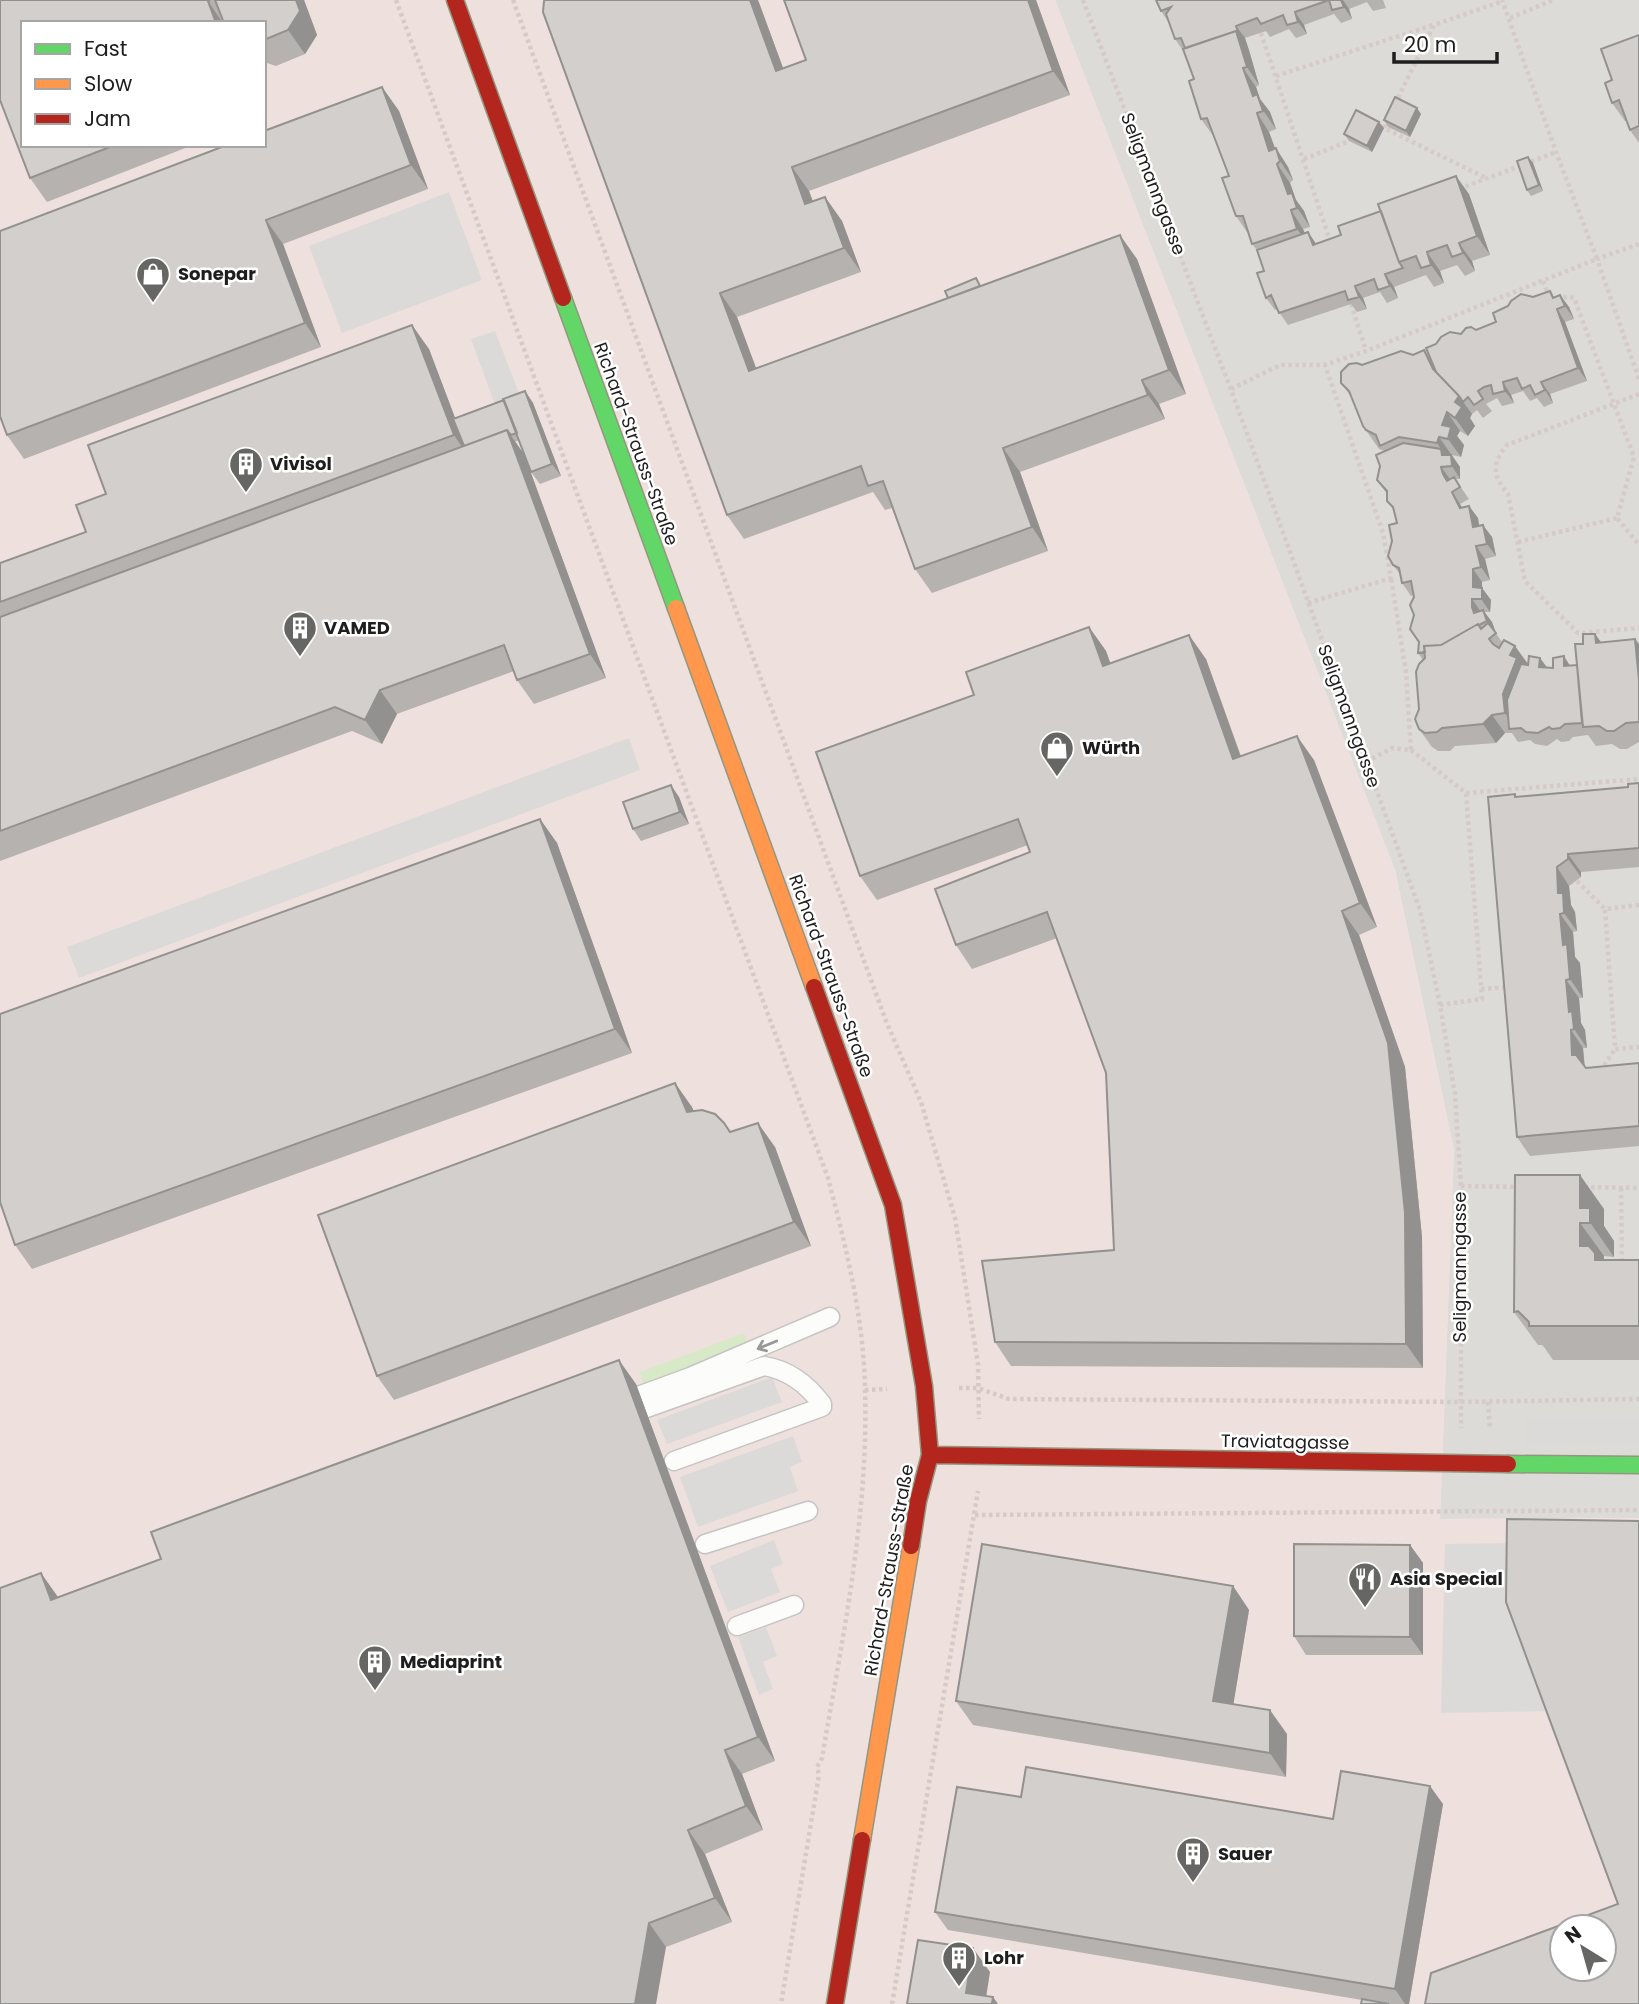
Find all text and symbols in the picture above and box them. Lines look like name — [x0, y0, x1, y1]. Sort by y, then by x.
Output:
legend — [21, 21, 266, 147]
scale bar — [1394, 21, 1497, 65]
text: 20 m — [1404, 30, 1457, 59]
text: Fast — [84, 34, 127, 63]
text: Slow — [84, 69, 132, 98]
text: Jam — [84, 104, 131, 133]
street label: Seligmanngasse — [1115, 109, 1192, 259]
shop icon: Sonepar — [134, 255, 172, 304]
place label: Sonepar — [178, 261, 256, 286]
street label: Richard-Strauss-Straße — [588, 339, 685, 549]
building icon: Vivisol — [227, 445, 265, 494]
place label: Vivisol — [270, 451, 332, 476]
building icon: VAMED — [281, 609, 319, 658]
place label: VAMED — [324, 615, 390, 640]
street label: Seligmanngasse — [1312, 641, 1387, 791]
shop icon: Würth — [1038, 729, 1076, 778]
place label: Würth — [1082, 735, 1140, 760]
street label: Richard-Strauss-Straße — [783, 871, 880, 1081]
street label: Seligmanngasse — [1447, 1192, 1472, 1342]
one-way arrow — [757, 1339, 779, 1352]
street label: Traviatagasse — [1221, 1428, 1349, 1455]
street label: Richard-Strauss-Straße — [858, 1462, 919, 1678]
restaurant icon: Asia Special — [1346, 1560, 1384, 1609]
place label: Asia Special — [1390, 1566, 1503, 1591]
building icon: Mediaprint — [356, 1643, 394, 1692]
place label: Mediaprint — [400, 1649, 502, 1674]
building icon: Sauer — [1174, 1835, 1212, 1884]
place label: Sauer — [1218, 1841, 1273, 1866]
north arrow — [1548, 1913, 1618, 1983]
text: N — [1559, 1920, 1587, 1950]
building icon: Lohr — [940, 1939, 978, 1988]
place label: Lohr — [984, 1945, 1024, 1970]

